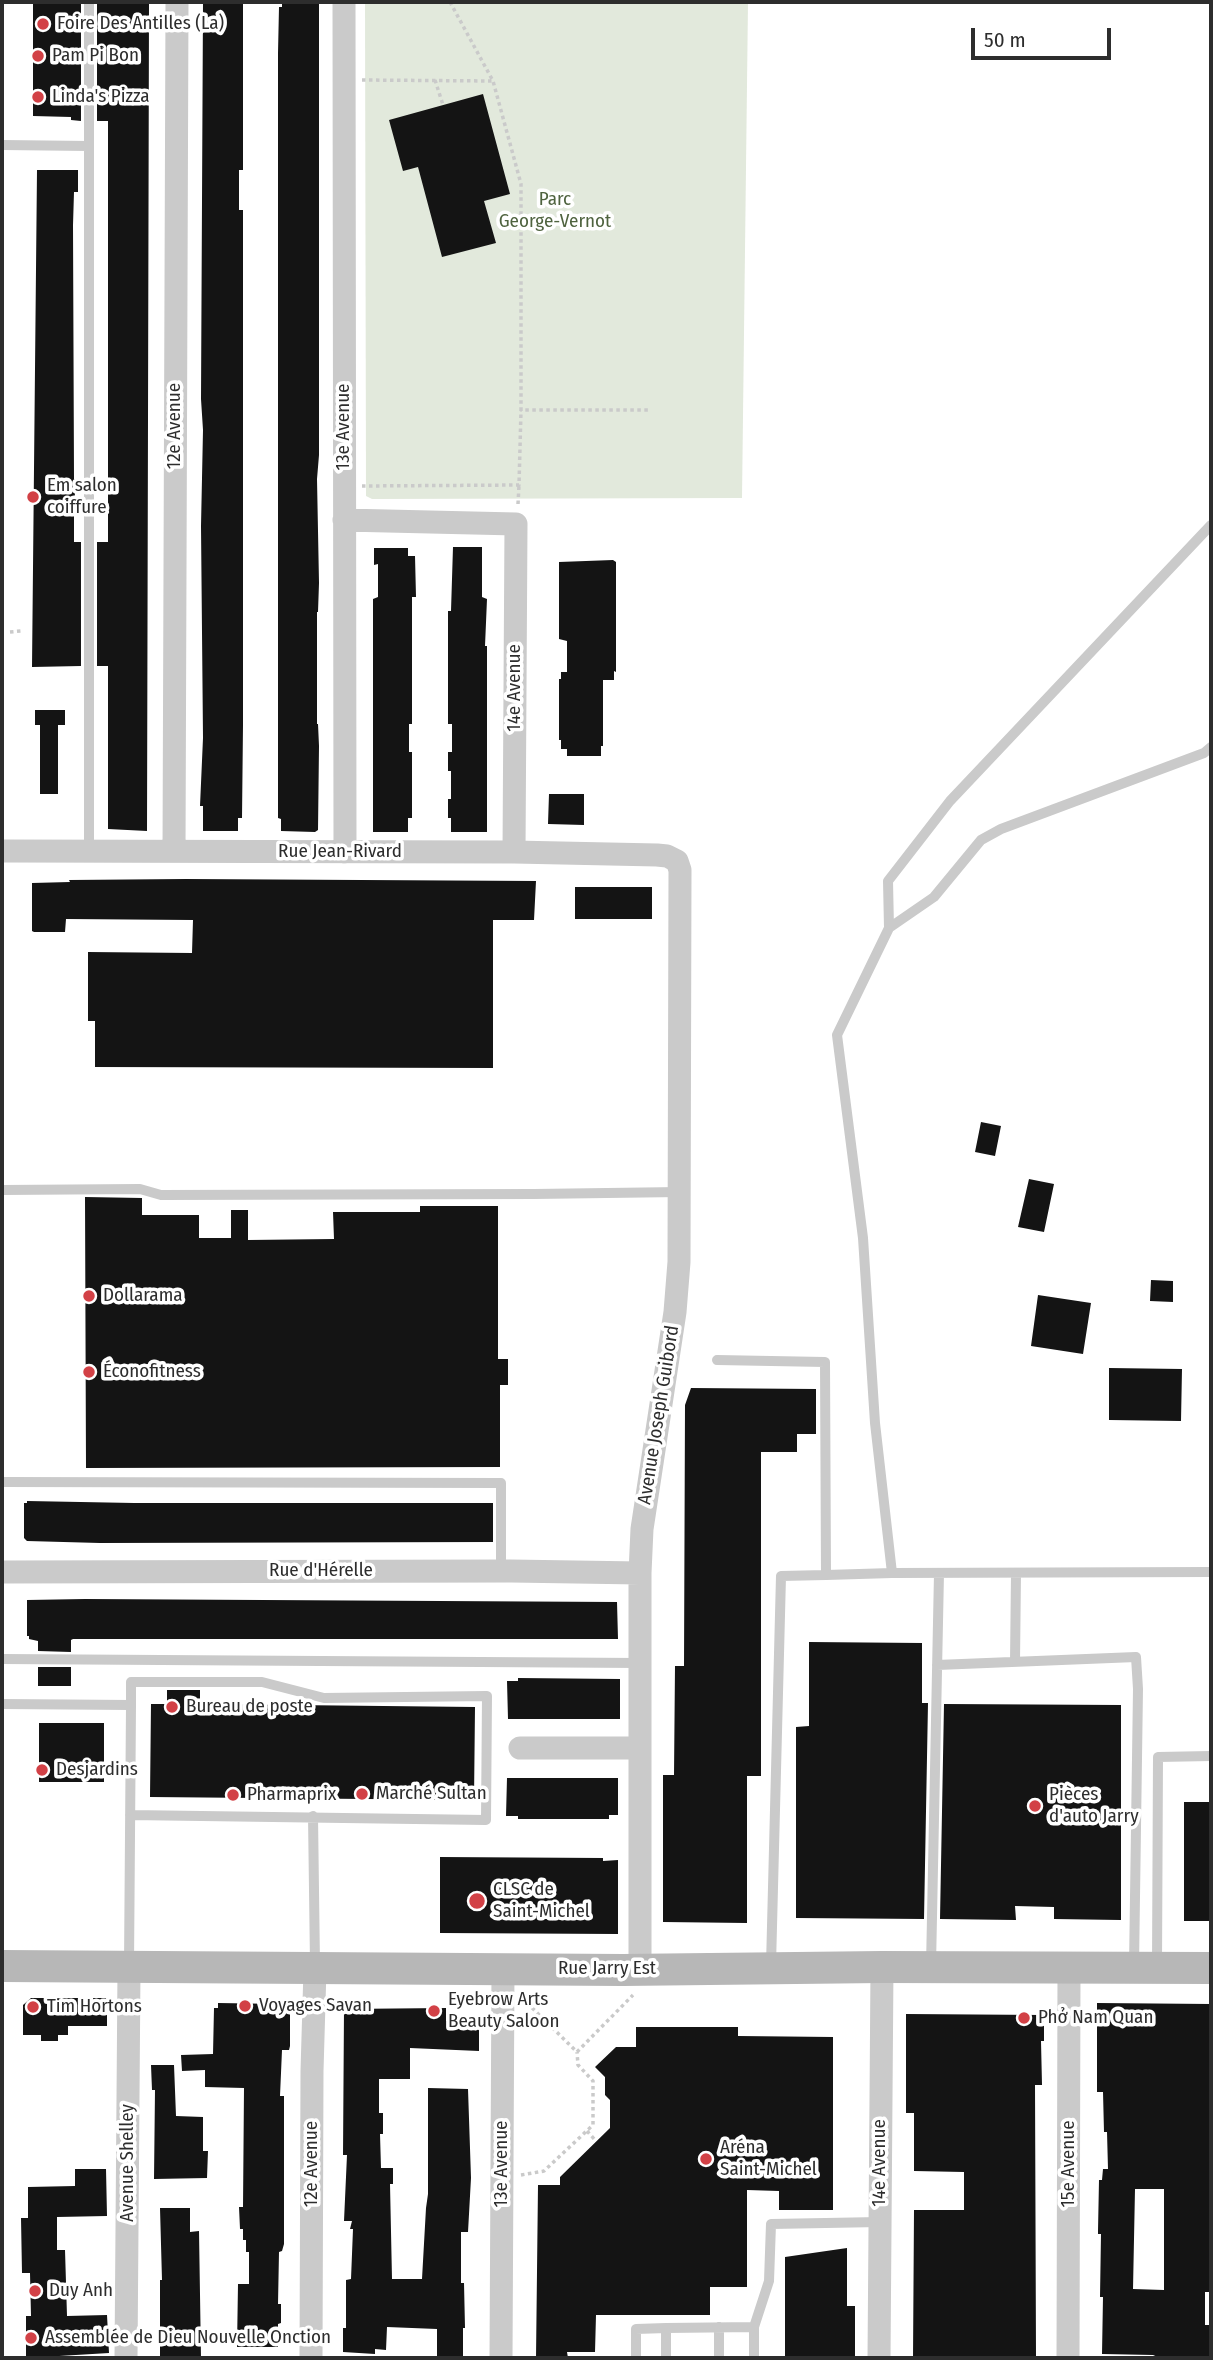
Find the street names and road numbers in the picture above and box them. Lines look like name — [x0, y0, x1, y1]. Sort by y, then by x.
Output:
street label: 12e Avenue — [164, 383, 186, 469]
street label: 13e Avenue — [333, 384, 355, 470]
street label: 14e Avenue — [504, 644, 526, 732]
street label: Rue Jean-Rivard — [278, 841, 402, 863]
street label: Avenue Joseph Guibord — [634, 1324, 684, 1506]
street label: Rue d'Hérelle — [269, 1560, 373, 1582]
street label: Rue Jarry Est — [558, 1958, 656, 1980]
street label: Avenue Shelley — [117, 2104, 139, 2222]
street label: 14e Avenue — [869, 2119, 891, 2207]
street label: 15e Avenue — [1058, 2120, 1080, 2208]
street label: 12e Avenue — [301, 2121, 323, 2207]
street label: 13e Avenue — [491, 2121, 513, 2207]

